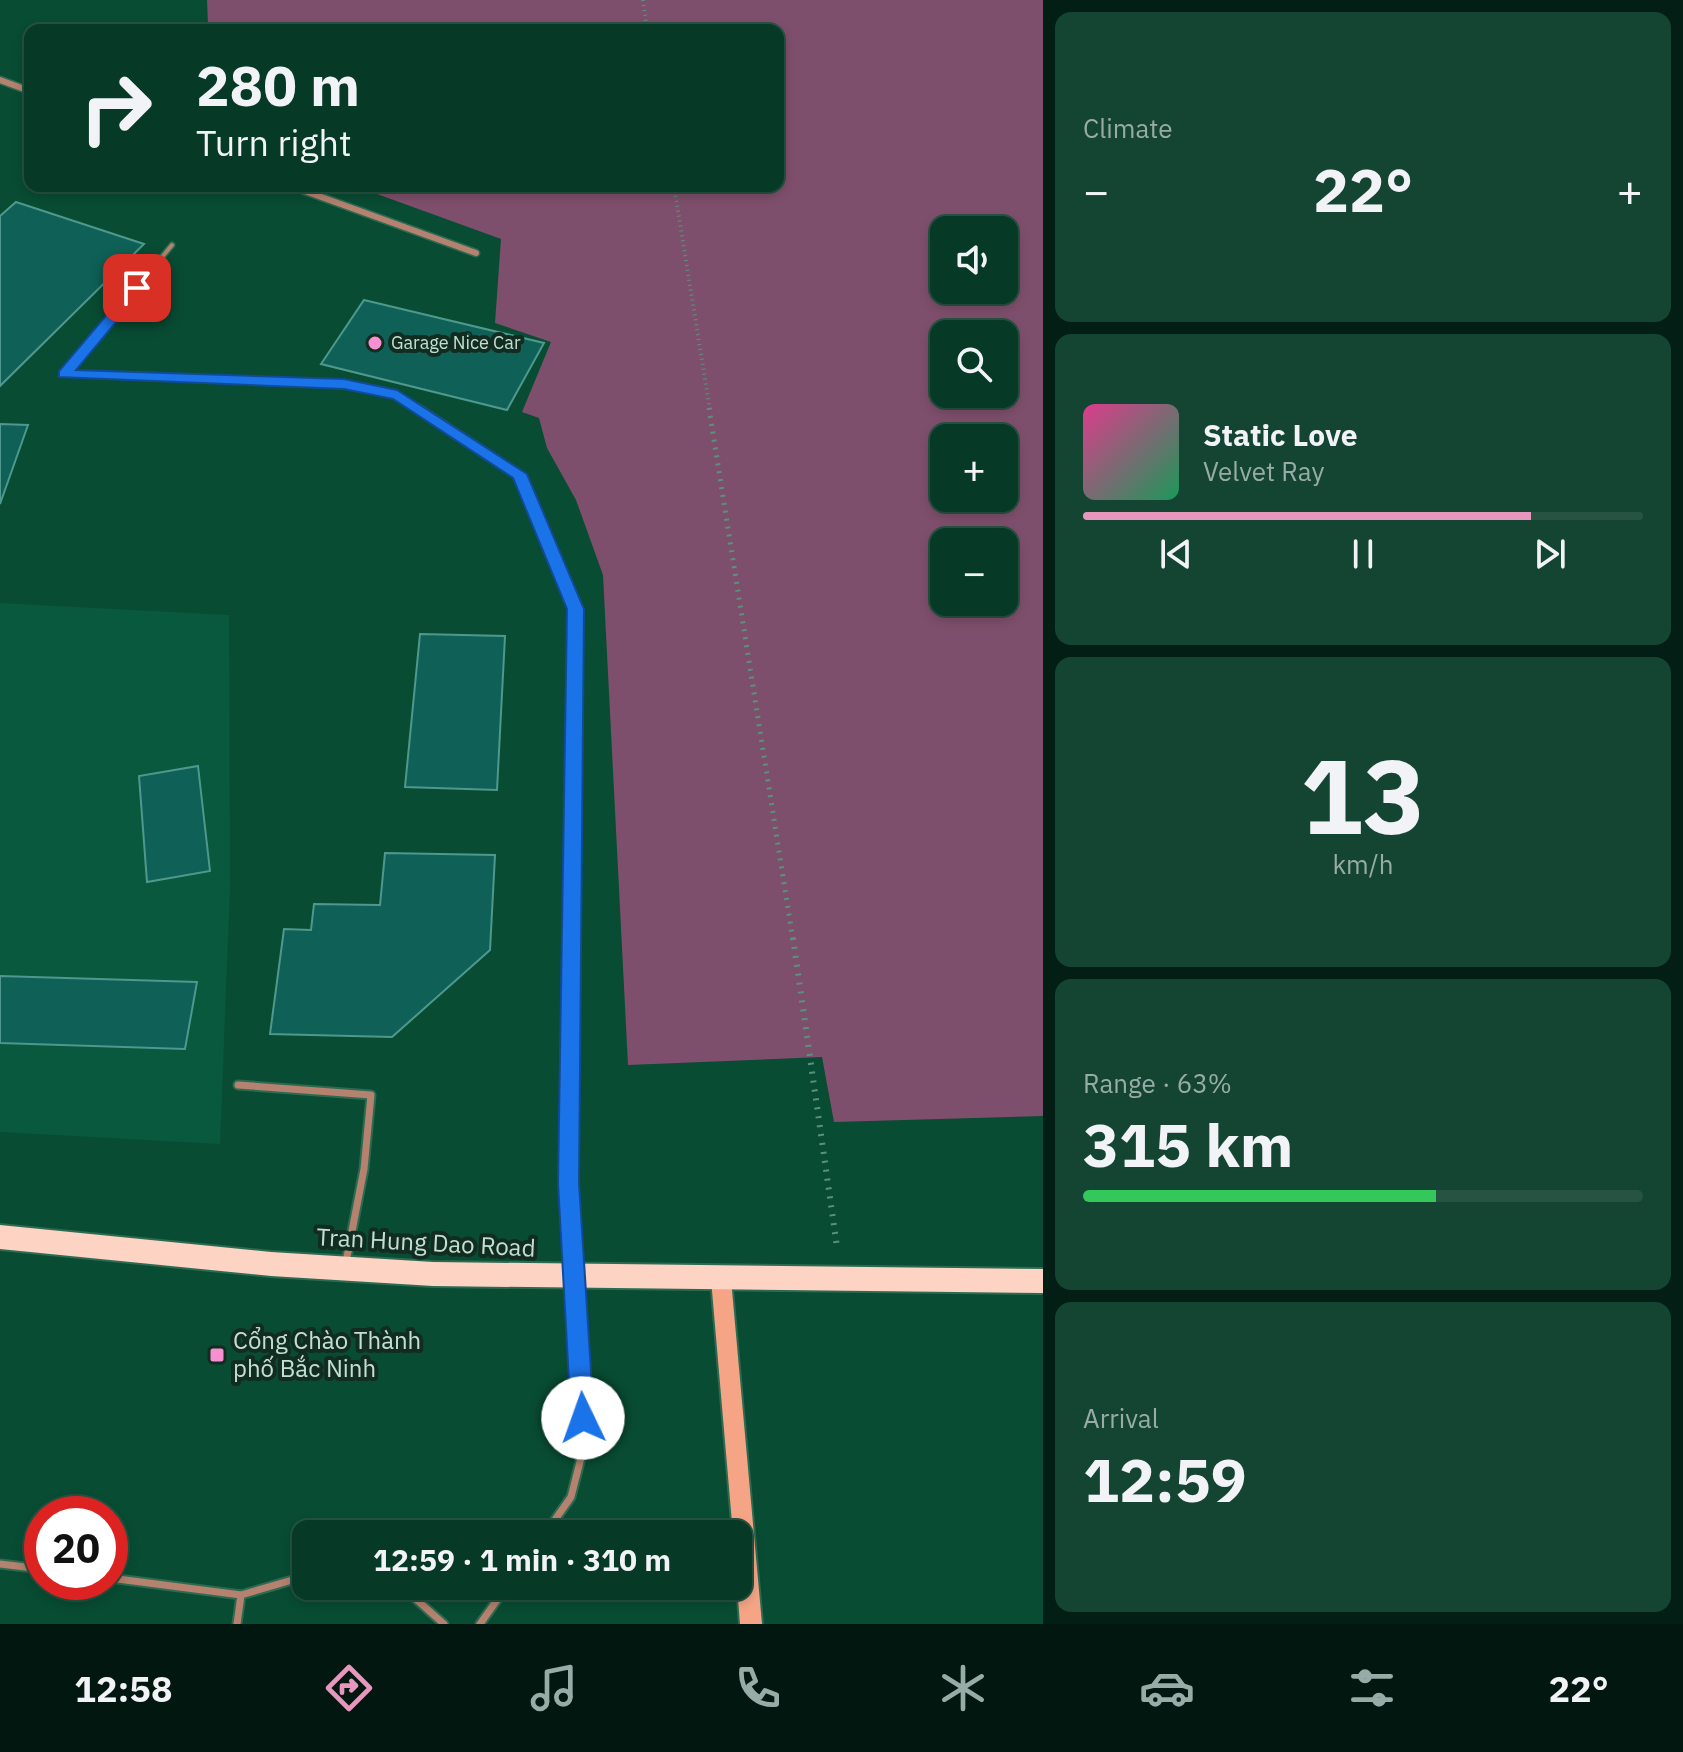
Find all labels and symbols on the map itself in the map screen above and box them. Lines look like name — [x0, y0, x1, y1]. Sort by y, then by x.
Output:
pin — [103, 254, 171, 322]
place label: Garage Nice Car — [391, 331, 521, 354]
marker: Garage Nice Car — [366, 334, 384, 352]
street label: Tran Hung Dao Road — [316, 1220, 536, 1264]
place label: Cổng Chào Thành phố Bắc Ninh — [233, 1324, 421, 1384]
marker: Cổng Chào Thành phố Bắc Ninh — [208, 1346, 226, 1364]
position arrow — [541, 1376, 625, 1460]
speed limit sign: 20 — [24, 1496, 128, 1600]

